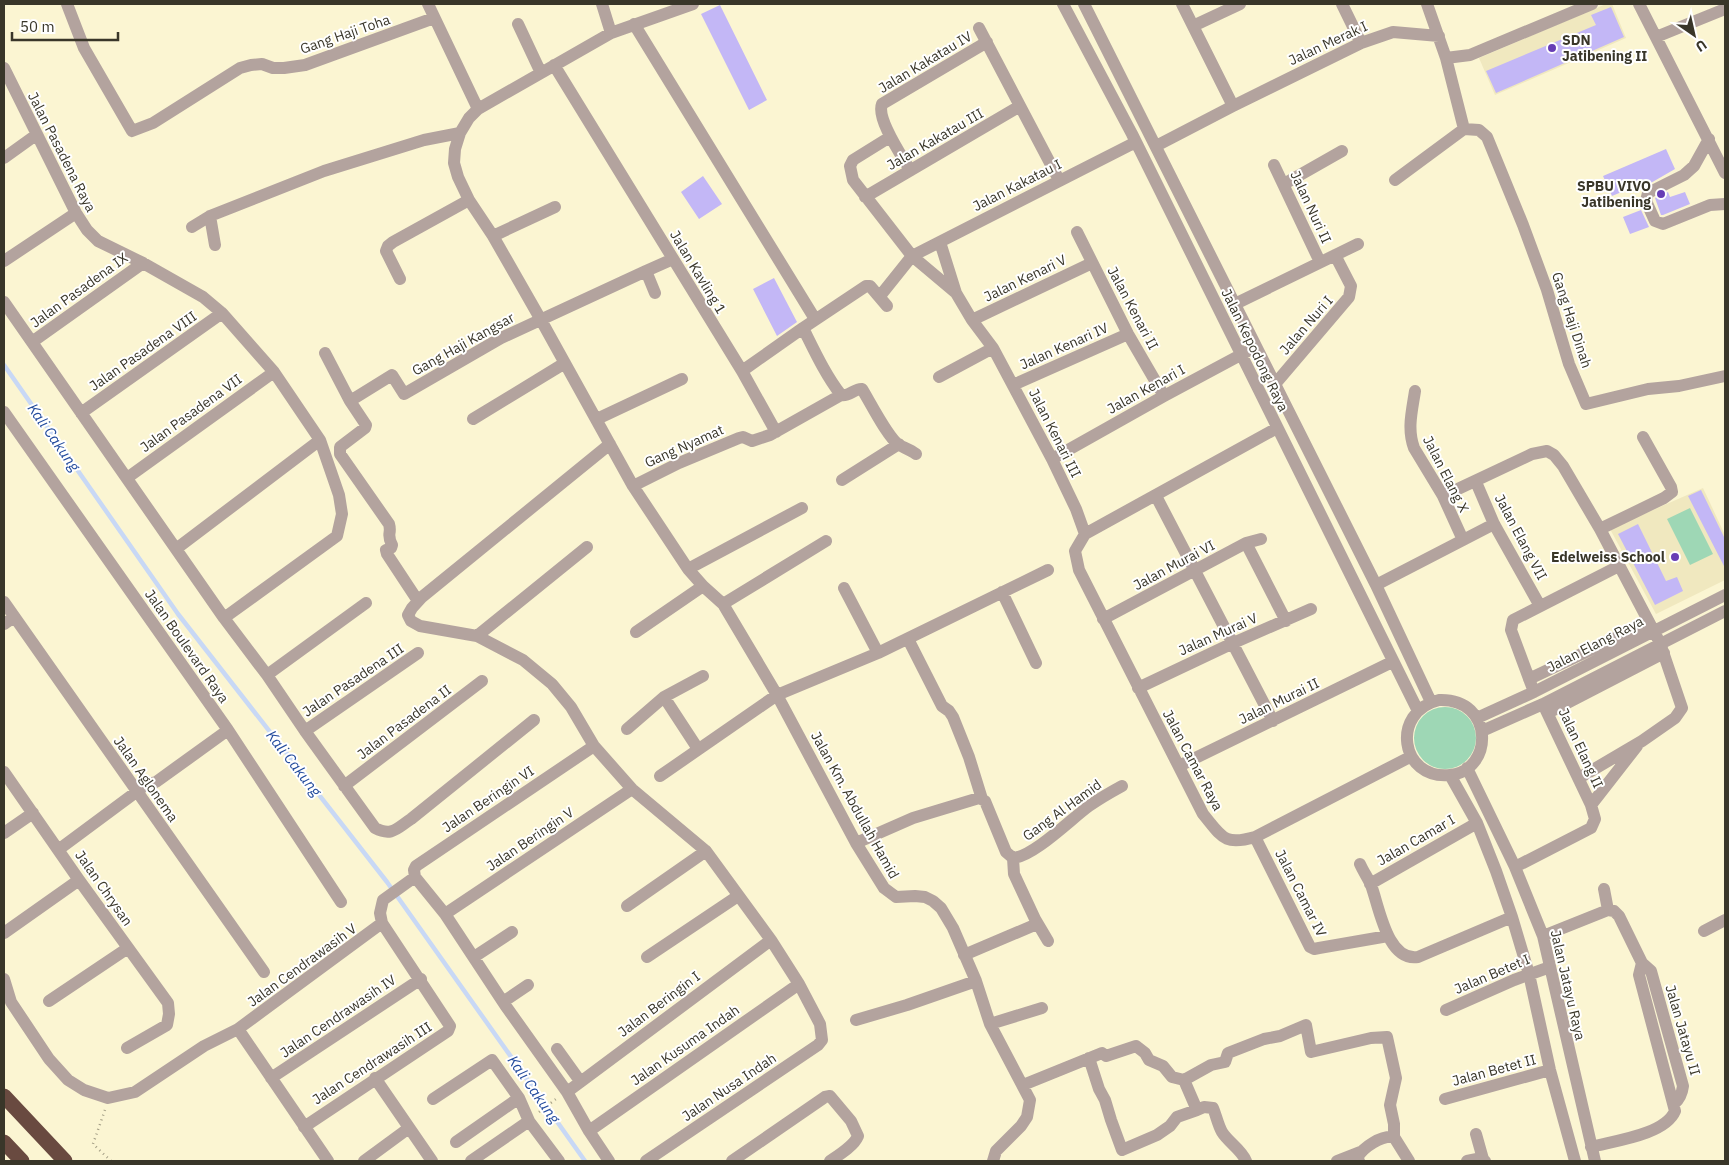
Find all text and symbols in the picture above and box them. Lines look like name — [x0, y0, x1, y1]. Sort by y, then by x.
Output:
scale bar — [12, 10, 119, 42]
street label: Gang Haji Toha — [298, 10, 393, 58]
north arrow — [1669, 10, 1719, 60]
text: 50 m — [20, 17, 55, 36]
street label: Jalan Merak I — [1286, 17, 1370, 69]
street label: Jalan Kakatau IV — [875, 27, 975, 97]
place label: SDN Jatibening II — [1562, 31, 1647, 65]
text: U — [1692, 36, 1710, 56]
marker: SDN Jatibening II — [1546, 42, 1558, 54]
street label: Jalan Pasadena Raya — [24, 89, 100, 215]
street label: Jalan Kakatau III — [884, 104, 986, 174]
street label: Jalan Kakatau I — [970, 155, 1064, 215]
street label: Jalan Nuri II — [1286, 168, 1336, 246]
place label: SPBU VIVO Jatibening — [1577, 177, 1651, 211]
marker: SPBU VIVO Jatibening — [1655, 188, 1667, 200]
street label: Jalan Kavling 1 — [666, 227, 730, 317]
street label: Jalan Pasadena IX — [27, 248, 132, 331]
street label: Jalan Kenari V — [981, 250, 1069, 306]
street label: Jalan Kenari II — [1103, 263, 1163, 353]
street label: Gang Haji Dinah — [1548, 270, 1596, 370]
street label: Jalan Kepodong Raya — [1217, 286, 1293, 415]
street label: Jalan Nuri I — [1275, 292, 1337, 358]
street label: Jalan Pasadena VIII — [86, 307, 200, 395]
street label: Gang Haji Kangsar — [409, 308, 517, 380]
street label: Jalan Kenari IV — [1017, 318, 1111, 374]
street label: Jalan Kenari I — [1104, 360, 1188, 418]
street label: Jalan Pasadena VII — [137, 370, 245, 456]
street label: Jalan Kenari III — [1025, 385, 1085, 481]
water label: Kali Cakung — [24, 399, 85, 476]
street label: Gang Nyamat — [642, 421, 726, 471]
street label: Jalan Elang X — [1419, 433, 1473, 516]
street label: Jalan Elang VII — [1491, 491, 1551, 583]
street label: Jalan Murai VI — [1130, 536, 1218, 594]
place label: Edelweiss School — [1551, 548, 1665, 566]
marker: Edelweiss School — [1669, 551, 1681, 563]
street label: Jalan Boulevard Raya — [141, 586, 233, 707]
street label: Jalan Murai V — [1176, 608, 1261, 659]
street label: Jalan Elang Raya — [1544, 612, 1647, 676]
street label: Jalan Pasadena III — [299, 639, 407, 721]
street label: Jalan Murai II — [1236, 674, 1322, 728]
street label: Jalan Pasadena II — [353, 681, 455, 763]
street label: Jalan Elang II — [1555, 705, 1607, 791]
street label: Jalan Camar Raya — [1159, 706, 1227, 814]
water label: Kali Cakung — [262, 726, 327, 801]
street label: Jalan Km. Abdullah Hamid — [807, 728, 903, 882]
street label: Jalan Aglonema — [110, 733, 182, 826]
street label: Jalan Beringin VI — [439, 762, 537, 836]
street label: Gang Al Hamid — [1019, 775, 1105, 845]
street label: Jalan Beringin V — [483, 803, 577, 875]
street label: Jalan Camar I — [1374, 810, 1458, 870]
street label: Jalan Camar IV — [1271, 846, 1331, 940]
street label: Jalan Chrysan — [71, 847, 137, 929]
street label: Jalan Cendrawasih V — [244, 919, 360, 1011]
street label: Jalan Jatayu Raya — [1547, 928, 1590, 1043]
street label: Jalan Betet I — [1451, 950, 1533, 998]
street label: Jalan Beringin I — [614, 967, 704, 1041]
street label: Jalan Cendrawasih IV — [277, 970, 400, 1061]
street label: Jalan Jatayu II — [1661, 983, 1705, 1077]
street label: Jalan Kusuma Indah — [627, 1001, 743, 1089]
street label: Jalan Cendrawasih III — [309, 1018, 435, 1108]
street label: Jalan Nusa Indah — [678, 1049, 780, 1125]
street label: Jalan Betet II — [1450, 1050, 1538, 1090]
water label: Kali Cakung — [504, 1051, 565, 1128]

